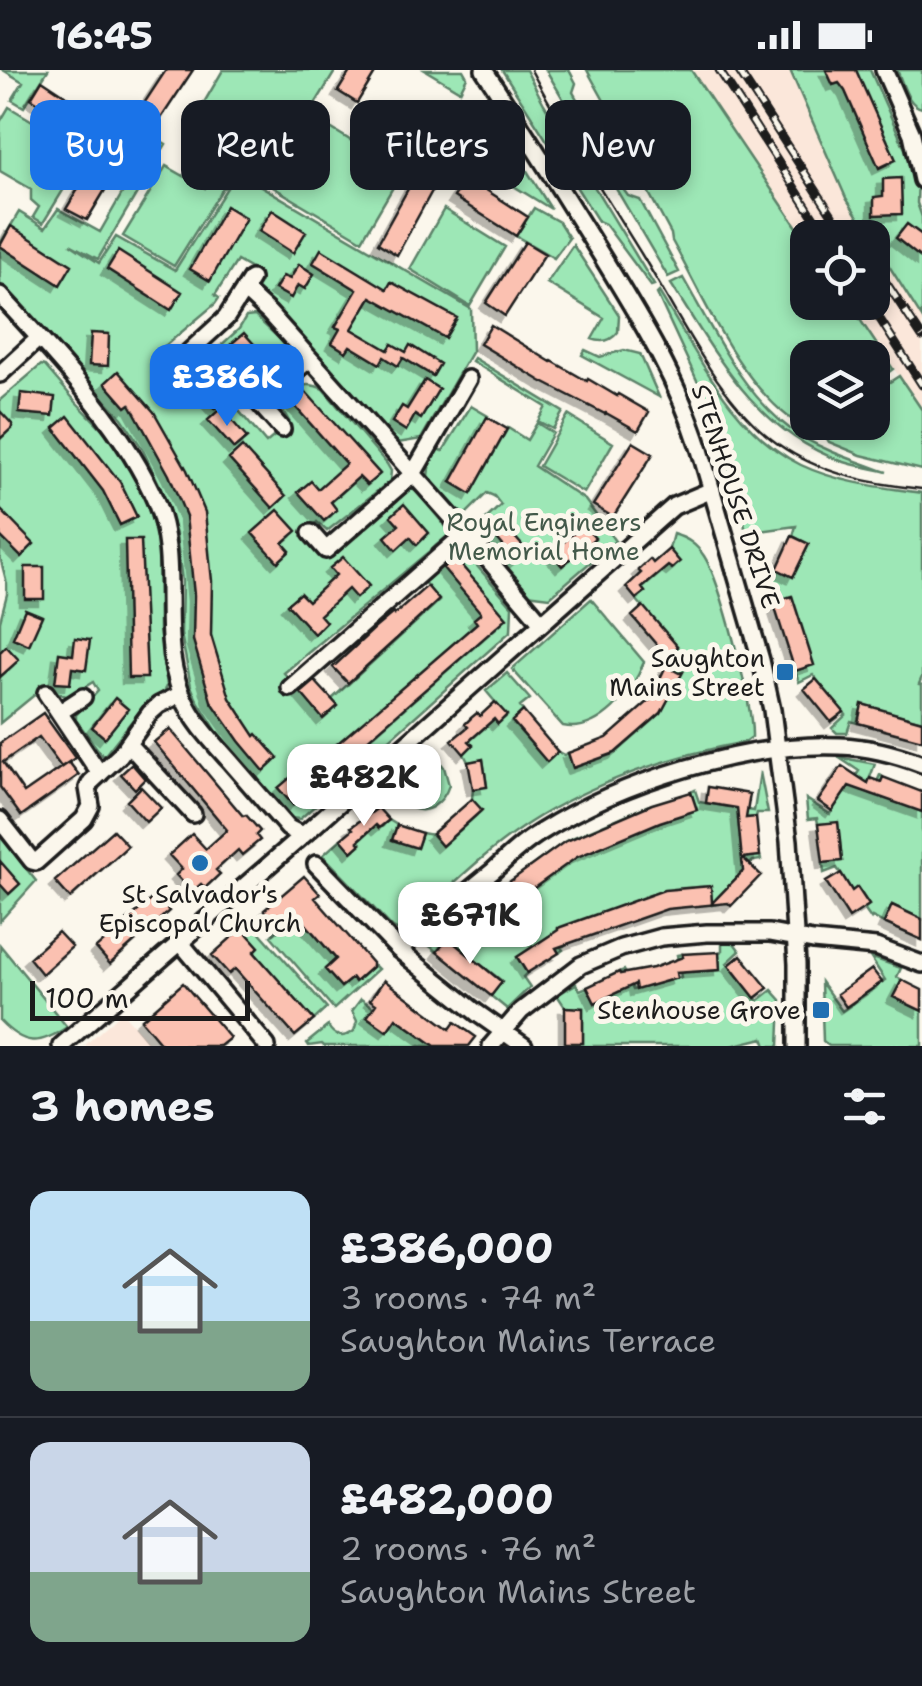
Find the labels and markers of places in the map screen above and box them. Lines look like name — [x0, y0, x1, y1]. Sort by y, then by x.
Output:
pin: £386K — [157, 344, 297, 429]
place label: Saughton Mains Street — [609, 641, 765, 704]
marker: Saughton Mains Street — [774, 661, 796, 683]
pin: £482K — [294, 744, 434, 829]
marker: St Salvador's Episcopal Church — [189, 852, 211, 874]
place label: St Salvador's Episcopal Church — [99, 877, 301, 940]
pin: £671K — [400, 882, 540, 967]
place label: Stenhouse Grove — [597, 993, 801, 1027]
marker: Stenhouse Grove — [810, 999, 832, 1021]

